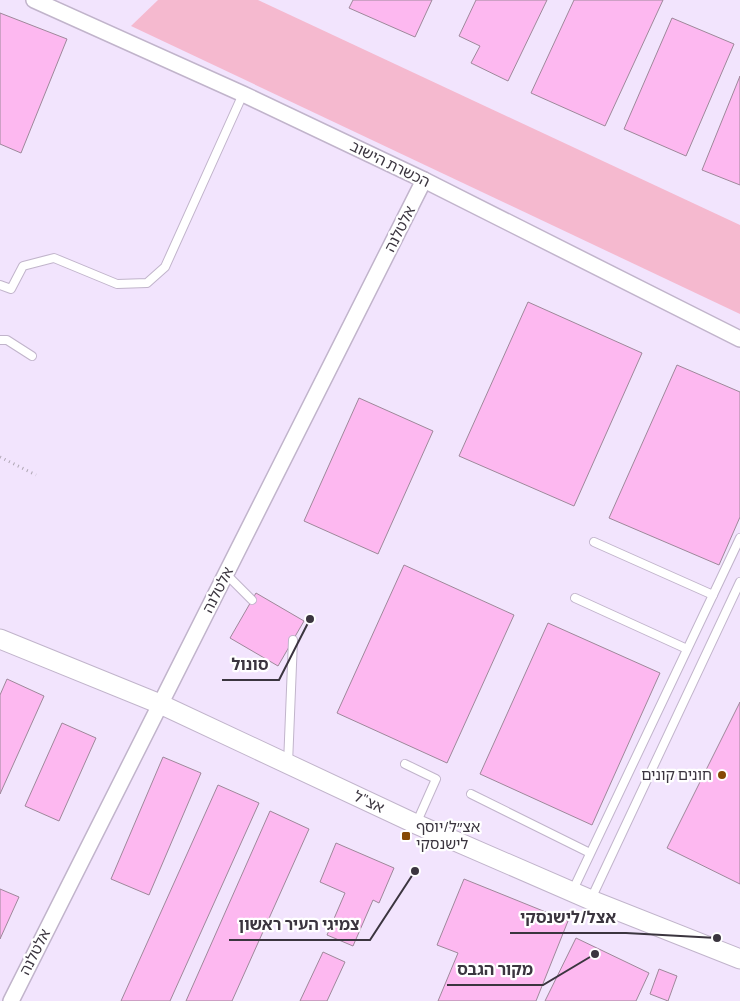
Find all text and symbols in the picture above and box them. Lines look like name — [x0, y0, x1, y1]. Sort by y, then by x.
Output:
street label: הכשרת הישוב — [347, 135, 434, 192]
street label: אלטלנה — [379, 202, 420, 256]
street label: אלטלנה — [197, 563, 238, 617]
callout: סונול — [222, 649, 279, 680]
text: סונול — [231, 653, 269, 675]
place label: חונים קונים — [641, 764, 712, 785]
marker: חונים קונים — [716, 769, 728, 781]
street label: אצ"ל — [350, 785, 388, 818]
place label: אצ״ל/יוסף לישנסקי — [416, 816, 480, 854]
marker: אצ״ל/יוסף לישנסקי — [400, 830, 412, 842]
callout: אצל/לישנסקי — [510, 902, 626, 933]
text: אצל/לישנסקי — [520, 906, 616, 928]
callout: צמיגי העיר ראשון — [229, 909, 370, 940]
text: צמיגי העיר ראשון — [238, 913, 360, 935]
street label: אלטלנה — [14, 925, 55, 979]
callout: מקור הגבס — [447, 954, 543, 985]
text: מקור הגבס — [457, 958, 533, 980]

